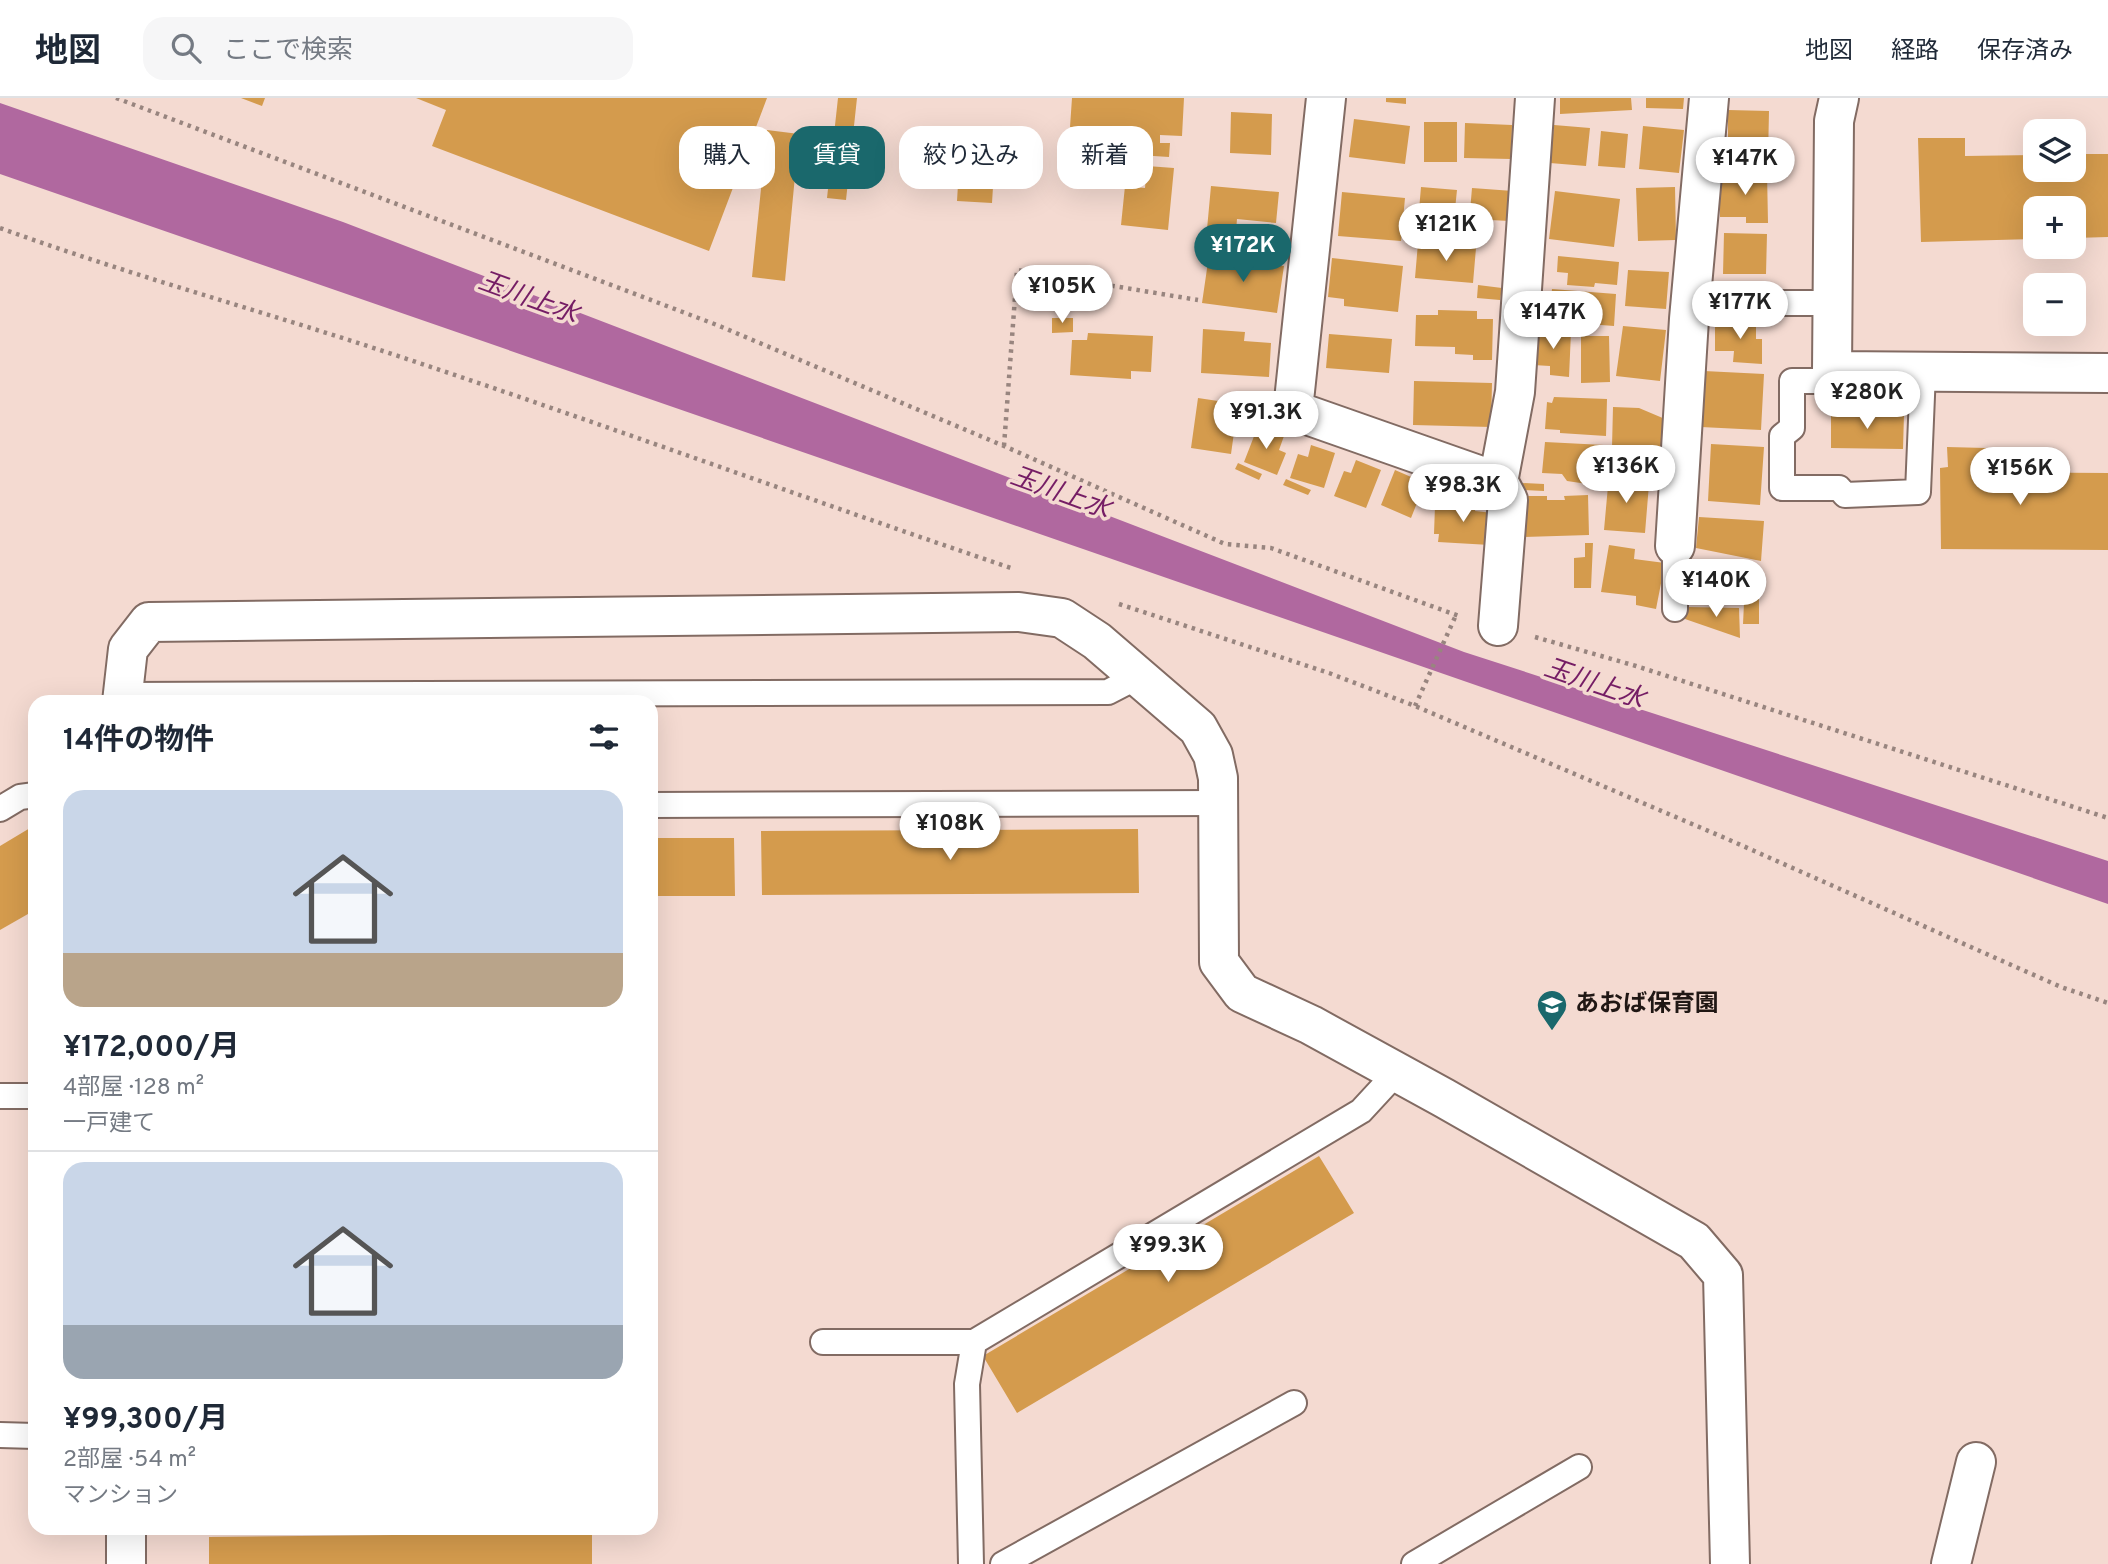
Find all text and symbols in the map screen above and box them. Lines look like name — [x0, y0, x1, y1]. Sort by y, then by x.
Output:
search box — [143, 17, 633, 80]
icon: search — [167, 29, 205, 67]
text: 地図 — [35, 32, 101, 74]
text: ここで検索 — [223, 35, 353, 68]
text: 地図 — [1805, 37, 1853, 67]
text: 経路 — [1891, 37, 1939, 67]
text: 保存済み — [1977, 37, 2073, 67]
map controls — [2023, 119, 2086, 336]
button: layers — [2023, 119, 2086, 182]
chip: 購入 — [679, 126, 775, 189]
chip: 賃貸 — [789, 126, 885, 189]
chip: 絞り込み — [899, 126, 1043, 189]
chip: 新着 — [1057, 126, 1153, 189]
pin: ¥147K — [1696, 138, 1794, 197]
text: ¥147K — [1712, 145, 1778, 174]
button: + — [2023, 196, 2086, 259]
pin: ¥121K — [1397, 204, 1495, 263]
text: ¥121K — [1415, 211, 1477, 240]
pin: ¥172K — [1194, 225, 1292, 284]
text: ¥172K — [1210, 232, 1276, 261]
water label: 玉川上水 — [473, 266, 585, 333]
pin: ¥105K — [1013, 266, 1111, 325]
text: ¥105K — [1028, 273, 1096, 302]
button: − — [2023, 273, 2086, 336]
pin: ¥177K — [1691, 282, 1789, 341]
text: ¥177K — [1708, 289, 1772, 318]
pin: ¥147K — [1504, 292, 1602, 351]
text: ¥147K — [1520, 299, 1586, 328]
pin: ¥280K — [1818, 372, 1916, 431]
text: ¥280K — [1830, 379, 1904, 408]
pin: ¥91.3K — [1209, 392, 1323, 451]
text: ¥91.3K — [1230, 399, 1302, 428]
pin: ¥136K — [1577, 446, 1675, 505]
pin: ¥156K — [1971, 448, 2069, 507]
text: ¥136K — [1592, 453, 1660, 482]
text: ¥156K — [1986, 455, 2054, 484]
water label: 玉川上水 — [1005, 461, 1117, 528]
pin: ¥98.3K — [1406, 464, 1520, 524]
text: ¥98.3K — [1424, 472, 1502, 501]
pin: ¥140K — [1667, 560, 1765, 619]
text: ¥140K — [1681, 567, 1751, 596]
water label: 玉川上水 — [1539, 652, 1651, 719]
icon: filters — [585, 718, 623, 756]
text: 14件の物件 — [63, 723, 214, 760]
pin: ¥108K — [901, 802, 999, 862]
text: ¥108K — [916, 810, 984, 839]
icon: home — [280, 836, 406, 962]
school or university icon: あおば保育園 — [1535, 988, 1569, 1032]
place label: あおば保育園 — [1575, 990, 1719, 1020]
text: ¥172,000/月 — [63, 1030, 240, 1067]
text: 4部屋 · 128 m² — [63, 1074, 204, 1103]
text: 一戸建て — [63, 1110, 155, 1139]
icon: home — [280, 1208, 406, 1334]
pin: ¥99.3K — [1111, 1224, 1225, 1284]
text: ¥99.3K — [1129, 1232, 1207, 1261]
text: ¥99,300/月 — [63, 1402, 228, 1439]
text: 2部屋 · 54 m² — [63, 1446, 196, 1475]
text: マンション — [63, 1482, 178, 1511]

